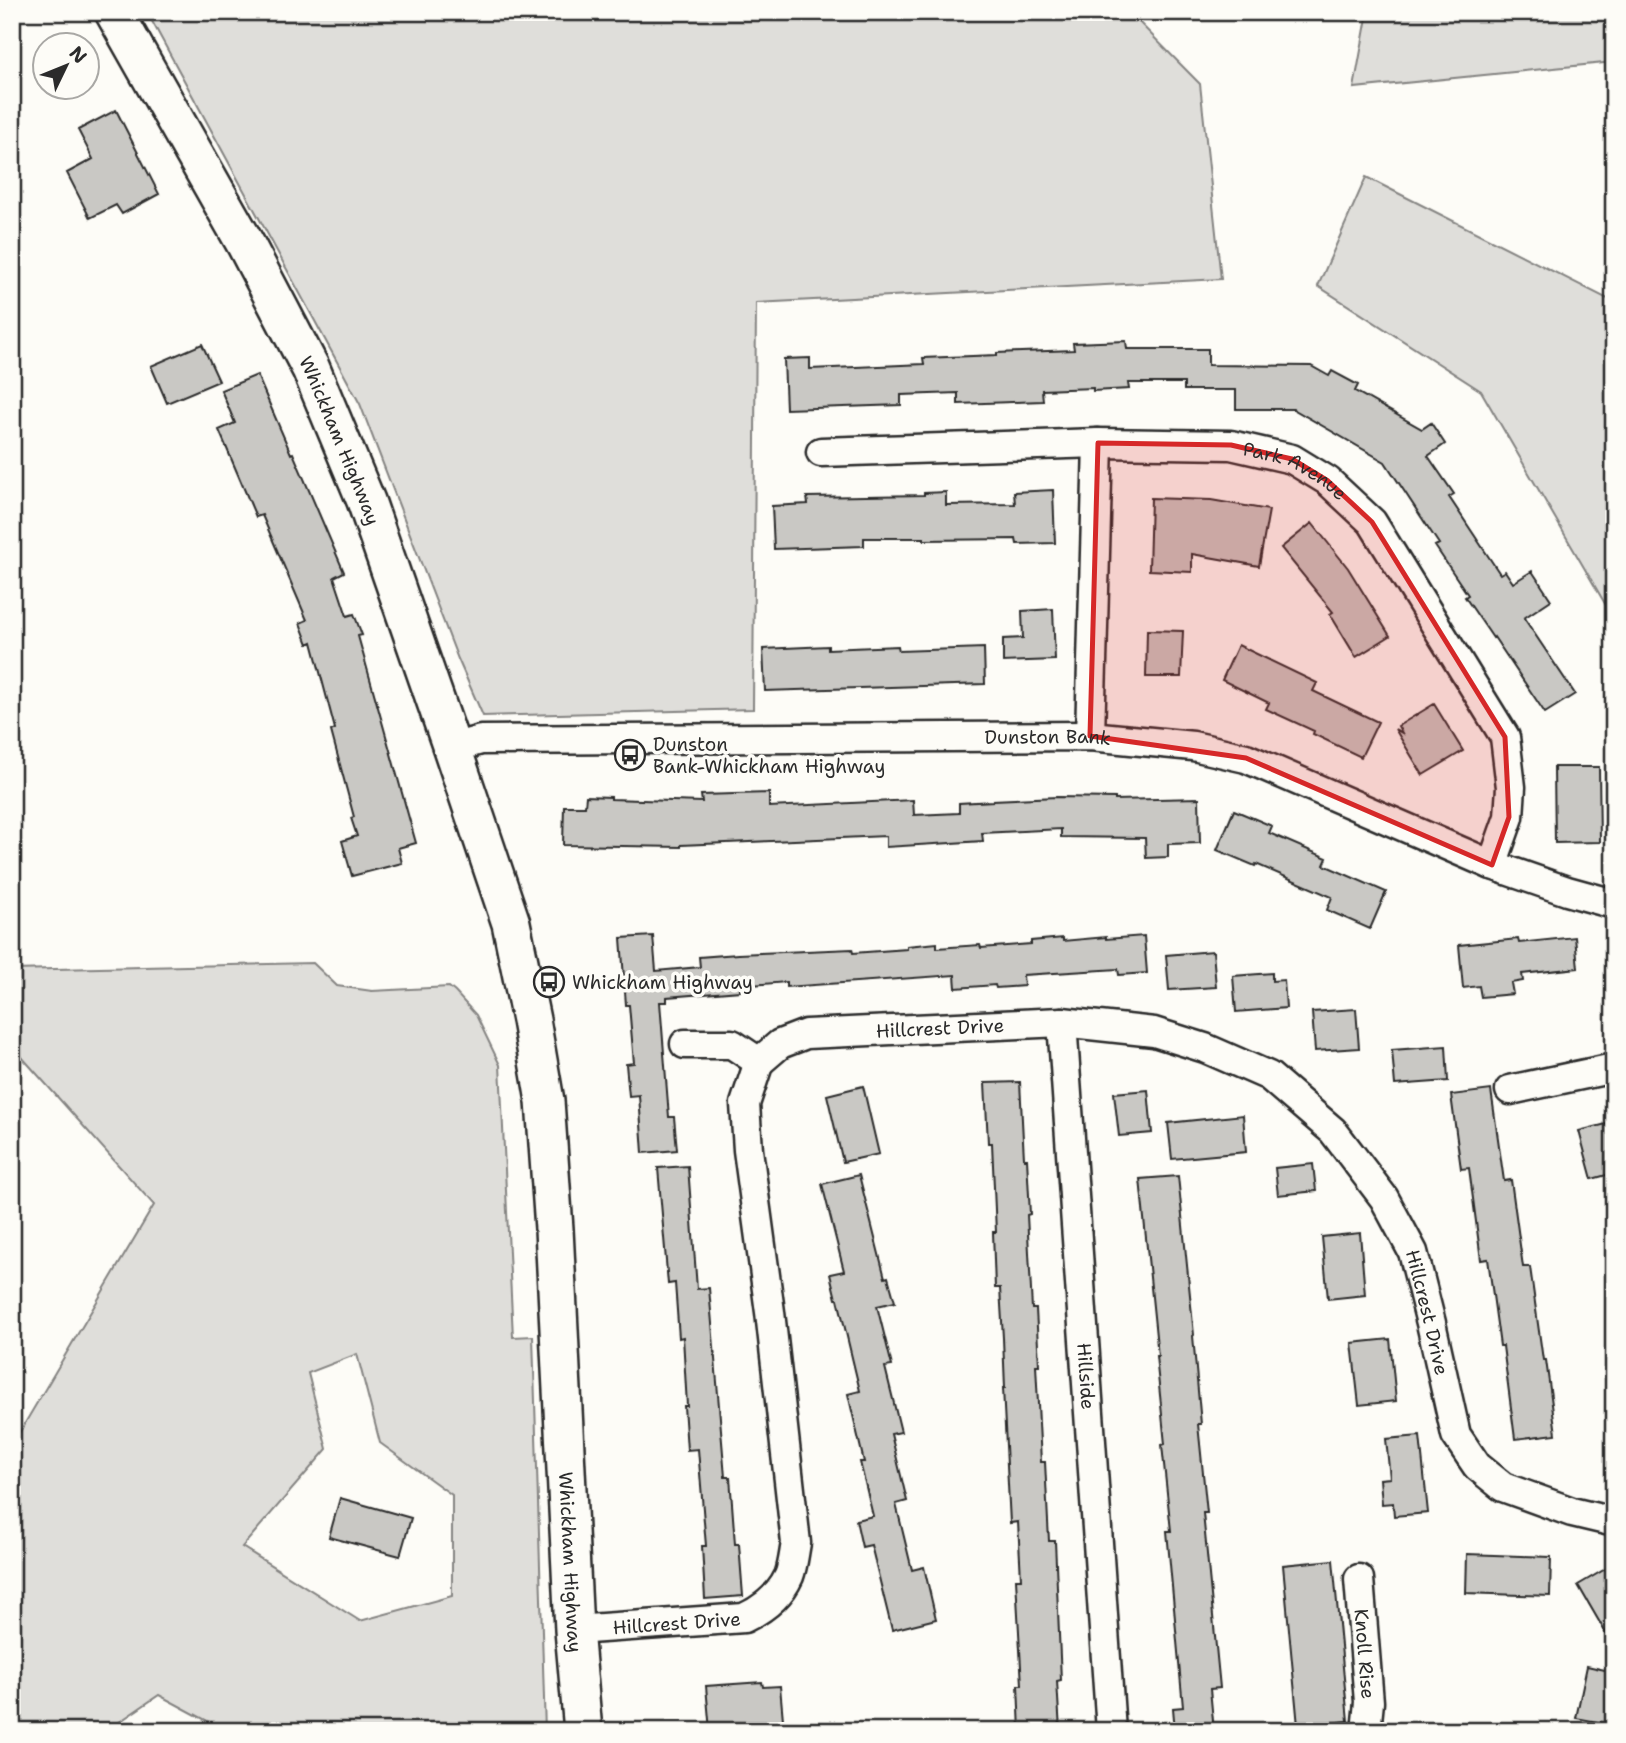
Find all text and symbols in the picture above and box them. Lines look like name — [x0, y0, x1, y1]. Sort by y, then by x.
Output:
north arrow — [32, 32, 102, 102]
text: N — [64, 41, 92, 69]
street label: Whickham Highway — [293, 352, 385, 529]
street label: Park Avenue — [1240, 436, 1352, 506]
street label: Dunston Bank — [984, 724, 1112, 751]
place label: Dunston Bank-Whickham Highway — [653, 732, 885, 779]
bus stop icon: Dunston Bank-Whickham Highway — [613, 738, 647, 772]
bus stop icon: Whickham Highway — [532, 965, 566, 999]
place label: Whickham Highway — [572, 970, 753, 995]
street label: Hillcrest Drive — [875, 1013, 1005, 1044]
street label: Hillcrest Drive — [1400, 1247, 1454, 1378]
street label: Hillside — [1071, 1342, 1101, 1411]
street label: Whickham Highway — [553, 1471, 588, 1654]
street label: Hillcrest Drive — [612, 1606, 742, 1640]
street label: Knoll Rise — [1348, 1608, 1381, 1700]

